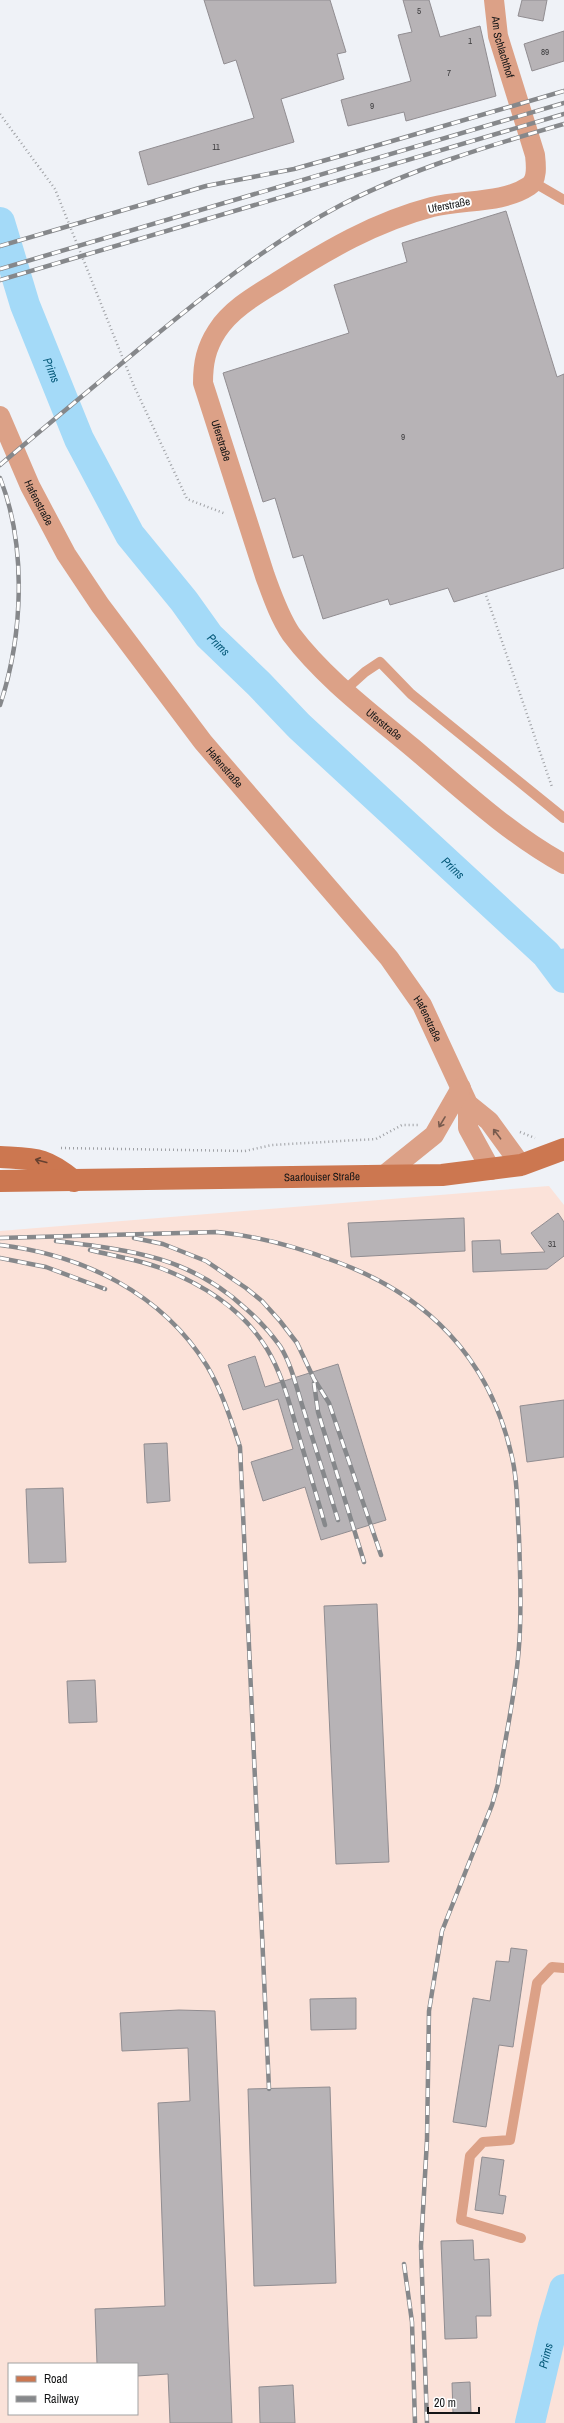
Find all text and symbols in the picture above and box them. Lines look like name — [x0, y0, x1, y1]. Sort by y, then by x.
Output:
house number: 5 — [417, 5, 421, 17]
street label: Am Schlachthof — [489, 14, 518, 80]
house number: 1 — [468, 35, 472, 47]
house number: 89 — [541, 46, 549, 58]
house number: 7 — [447, 67, 451, 79]
house number: 9 — [370, 100, 374, 112]
house number: 11 — [212, 141, 220, 153]
street label: Uferstraße — [427, 194, 471, 216]
water label: Prims — [39, 355, 64, 385]
street label: Uferstraße — [208, 418, 235, 463]
house number: 9 — [401, 431, 405, 443]
street label: Hafenstraße — [21, 478, 57, 528]
water label: Prims — [203, 630, 233, 660]
street label: Uferstraße — [363, 705, 405, 743]
street label: Hafenstraße — [203, 744, 246, 791]
water label: Prims — [438, 854, 468, 883]
street label: Hafenstraße — [410, 993, 445, 1044]
one-way arrow — [438, 1116, 446, 1127]
one-way arrow — [493, 1129, 501, 1140]
one-way arrow — [35, 1156, 48, 1164]
street label: Saarlouiser Straße — [284, 1169, 360, 1184]
house number: 31 — [548, 1238, 556, 1250]
water label: Prims — [535, 2341, 557, 2370]
legend — [8, 2363, 138, 2415]
text: Road — [44, 2371, 68, 2387]
scale bar — [428, 2389, 479, 2415]
text: Railway — [44, 2391, 79, 2407]
text: 20 m — [434, 2395, 456, 2411]

